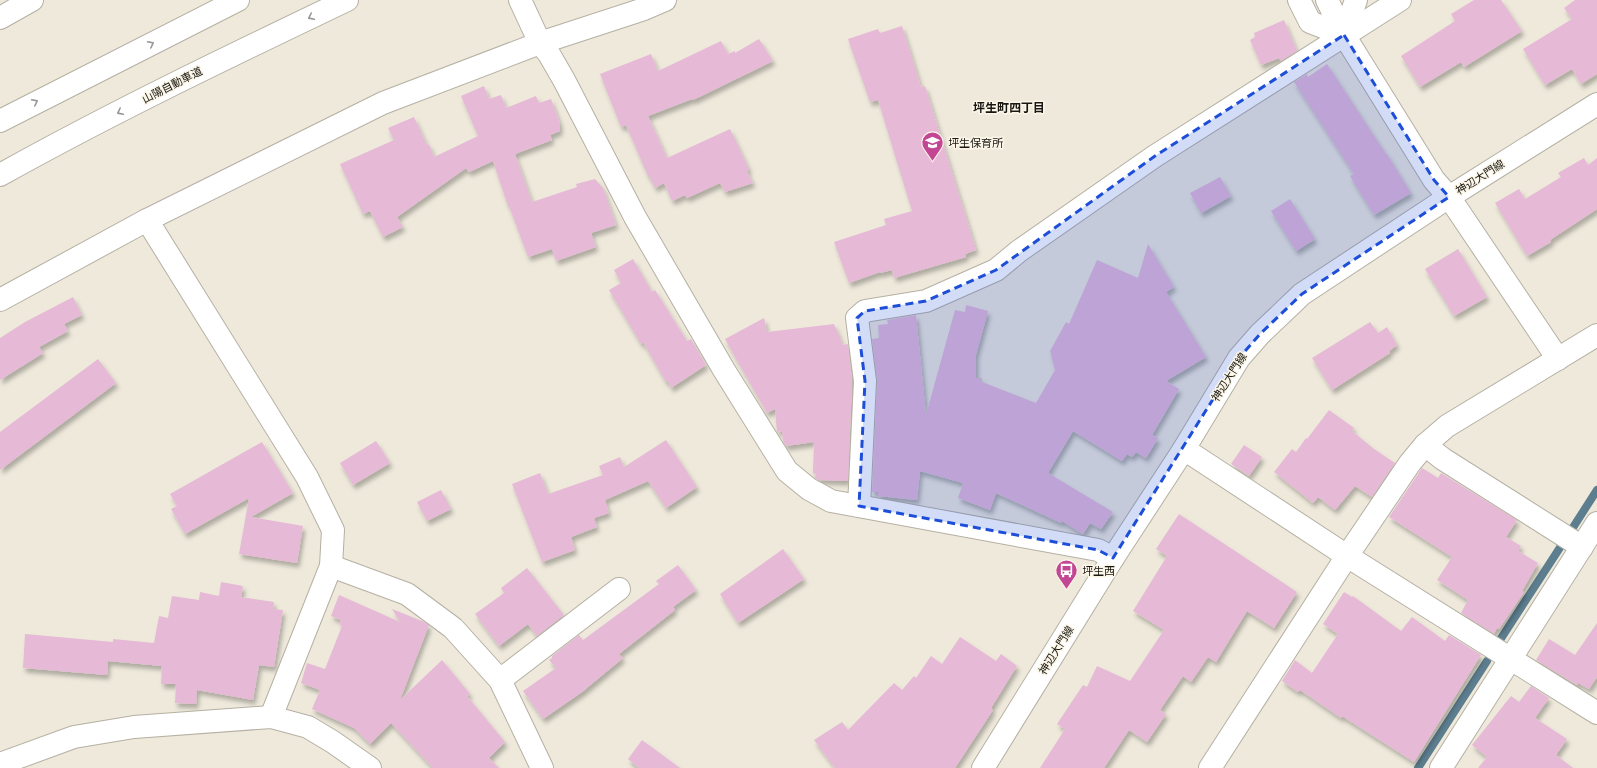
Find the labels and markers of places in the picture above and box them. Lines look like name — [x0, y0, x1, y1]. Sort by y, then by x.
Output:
school or university icon: 坪生保育所 — [920, 130, 946, 163]
place label: 坪生保育所 — [948, 136, 1004, 151]
bus stop icon: 坪生西 — [1053, 558, 1079, 591]
place label: 坪生西 — [1082, 564, 1115, 579]

